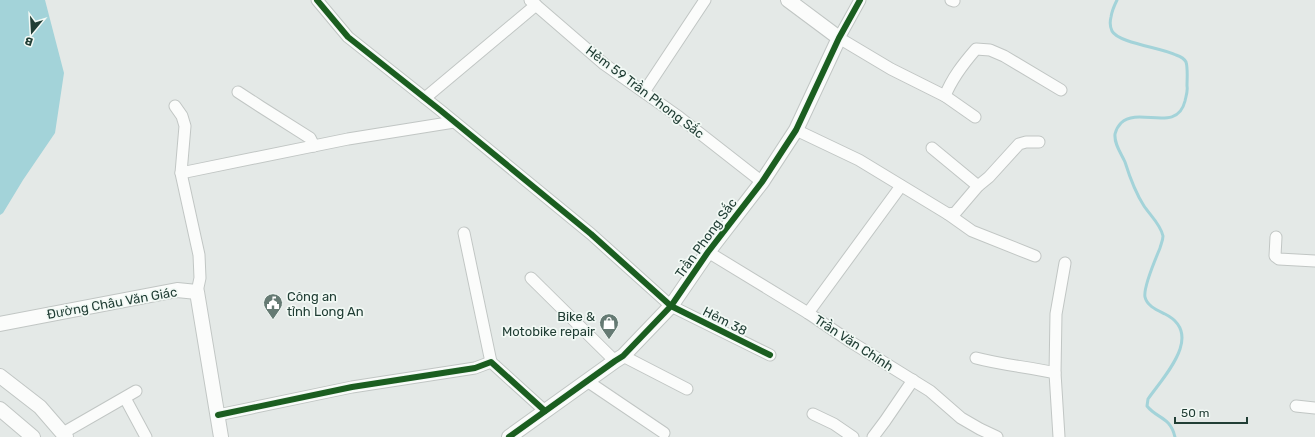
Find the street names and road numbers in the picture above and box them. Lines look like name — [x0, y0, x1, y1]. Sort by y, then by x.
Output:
street label: Hẻm 59 Trần Phong Sắc — [582, 42, 708, 142]
street label: Trần Phong Sắc — [672, 195, 741, 281]
street label: Đường Châu Văn Giác — [46, 284, 178, 323]
street label: Hẻm 38 — [701, 304, 749, 338]
street label: Trần Văn Chính — [812, 311, 897, 374]

